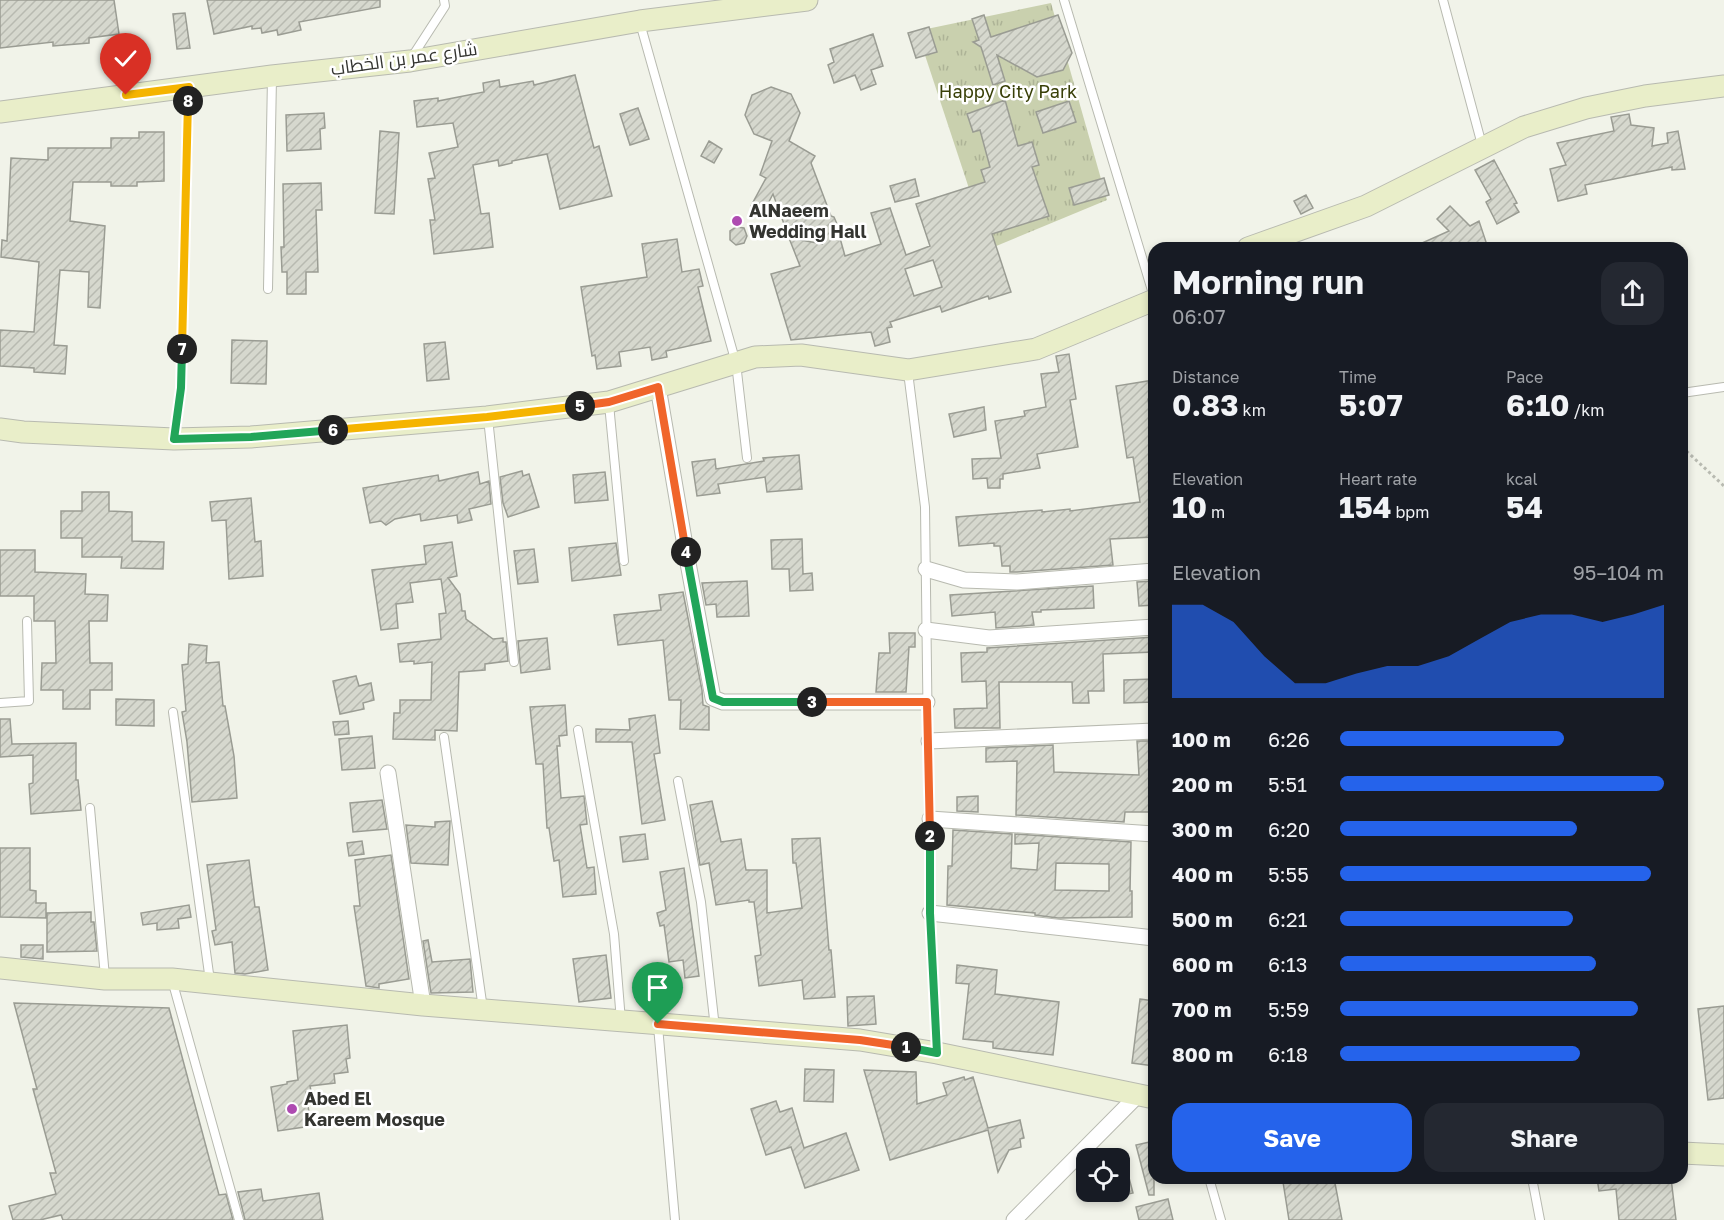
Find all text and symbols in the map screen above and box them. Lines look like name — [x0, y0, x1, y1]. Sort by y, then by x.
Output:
pin — [100, 33, 151, 95]
street label: شارع عمر بن الخطاب — [329, 37, 479, 81]
icon: check — [109, 42, 142, 75]
park label: Happy City Park — [939, 80, 1077, 102]
pin: 8 — [173, 86, 203, 116]
text: 8 — [183, 91, 193, 111]
place label: AlNaeem Wedding Hall — [749, 199, 866, 242]
marker: AlNaeem Wedding Hall — [730, 214, 744, 228]
text: Morning run — [1172, 262, 1364, 301]
button: share — [1601, 262, 1664, 325]
text: 06:07 — [1172, 304, 1226, 328]
pin: 7 — [167, 334, 197, 364]
text: 7 — [178, 339, 186, 359]
text: Distance — [1172, 367, 1239, 387]
text: Time — [1339, 367, 1377, 387]
text: Pace — [1506, 367, 1543, 387]
text: 0.83 — [1172, 387, 1239, 423]
text: 5:07 — [1339, 387, 1403, 423]
text: 6:10 — [1506, 387, 1570, 423]
pin: 5 — [565, 391, 595, 421]
text: 5 — [575, 396, 585, 416]
text: km — [1239, 400, 1266, 420]
text: /km — [1570, 400, 1605, 420]
pin: 6 — [318, 415, 348, 445]
text: 6 — [328, 420, 338, 440]
text: Elevation — [1172, 469, 1243, 489]
text: Heart rate — [1339, 469, 1417, 489]
text: kcal — [1506, 469, 1538, 489]
text: 10 — [1172, 489, 1207, 525]
text: 154 — [1339, 489, 1392, 525]
text: 54 — [1506, 489, 1543, 525]
text: m — [1207, 502, 1225, 522]
text: bpm — [1392, 502, 1429, 522]
pin: 4 — [671, 537, 701, 567]
text: 4 — [681, 542, 691, 562]
text: Elevation — [1172, 560, 1261, 584]
text: 95–104 m — [1573, 560, 1664, 584]
pin: 3 — [797, 687, 827, 717]
text: 3 — [807, 692, 817, 712]
text: 100 m — [1172, 727, 1231, 751]
text: 6:26 — [1268, 727, 1310, 751]
text: 200 m — [1172, 772, 1233, 796]
text: 5:51 — [1268, 772, 1307, 796]
text: 300 m — [1172, 817, 1233, 841]
text: 6:20 — [1268, 817, 1310, 841]
pin: 2 — [915, 821, 945, 851]
text: 2 — [925, 826, 935, 846]
text: 400 m — [1172, 862, 1233, 886]
text: 5:55 — [1268, 862, 1309, 886]
text: 500 m — [1172, 907, 1233, 931]
text: 6:21 — [1268, 907, 1307, 931]
text: 600 m — [1172, 952, 1233, 976]
text: 6:13 — [1268, 952, 1308, 976]
pin — [632, 962, 683, 1024]
icon: arrive — [641, 971, 674, 1004]
text: 700 m — [1172, 997, 1231, 1021]
text: 5:59 — [1268, 997, 1309, 1021]
pin: 1 — [891, 1032, 921, 1062]
text: 1 — [902, 1037, 910, 1057]
text: 800 m — [1172, 1042, 1233, 1066]
text: 6:18 — [1268, 1042, 1308, 1066]
place label: Abed El Kareem Mosque — [304, 1087, 445, 1130]
marker: Abed El Kareem Mosque — [285, 1102, 299, 1116]
button: Save — [1172, 1103, 1412, 1172]
button: Share — [1424, 1103, 1664, 1172]
map controls — [1076, 1148, 1130, 1202]
button: locate — [1076, 1148, 1130, 1202]

